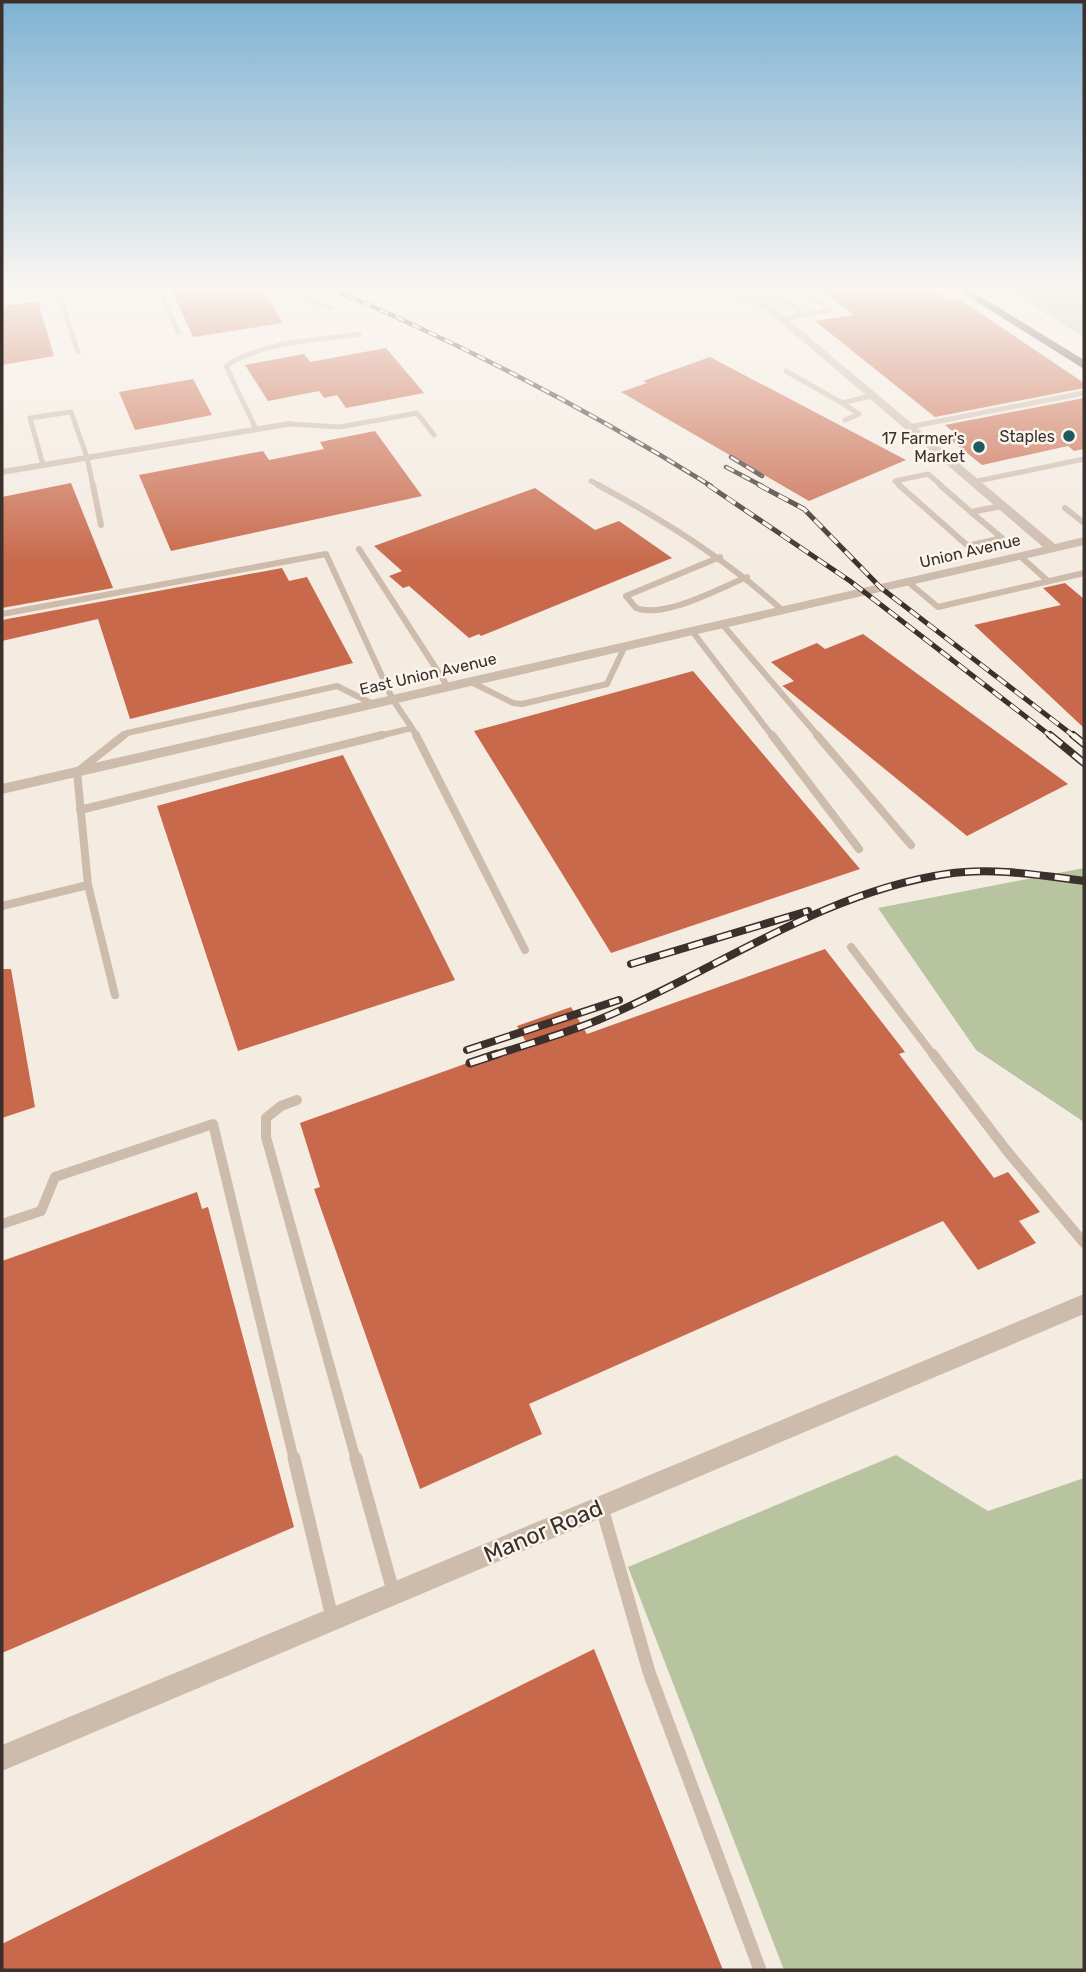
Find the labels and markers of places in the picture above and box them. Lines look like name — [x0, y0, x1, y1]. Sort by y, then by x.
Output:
place label: Staples — [999, 427, 1055, 446]
marker: Staples — [1061, 428, 1077, 444]
place label: 17 Farmer's Market — [882, 429, 965, 466]
marker: 17 Farmer's Market — [971, 439, 987, 455]

